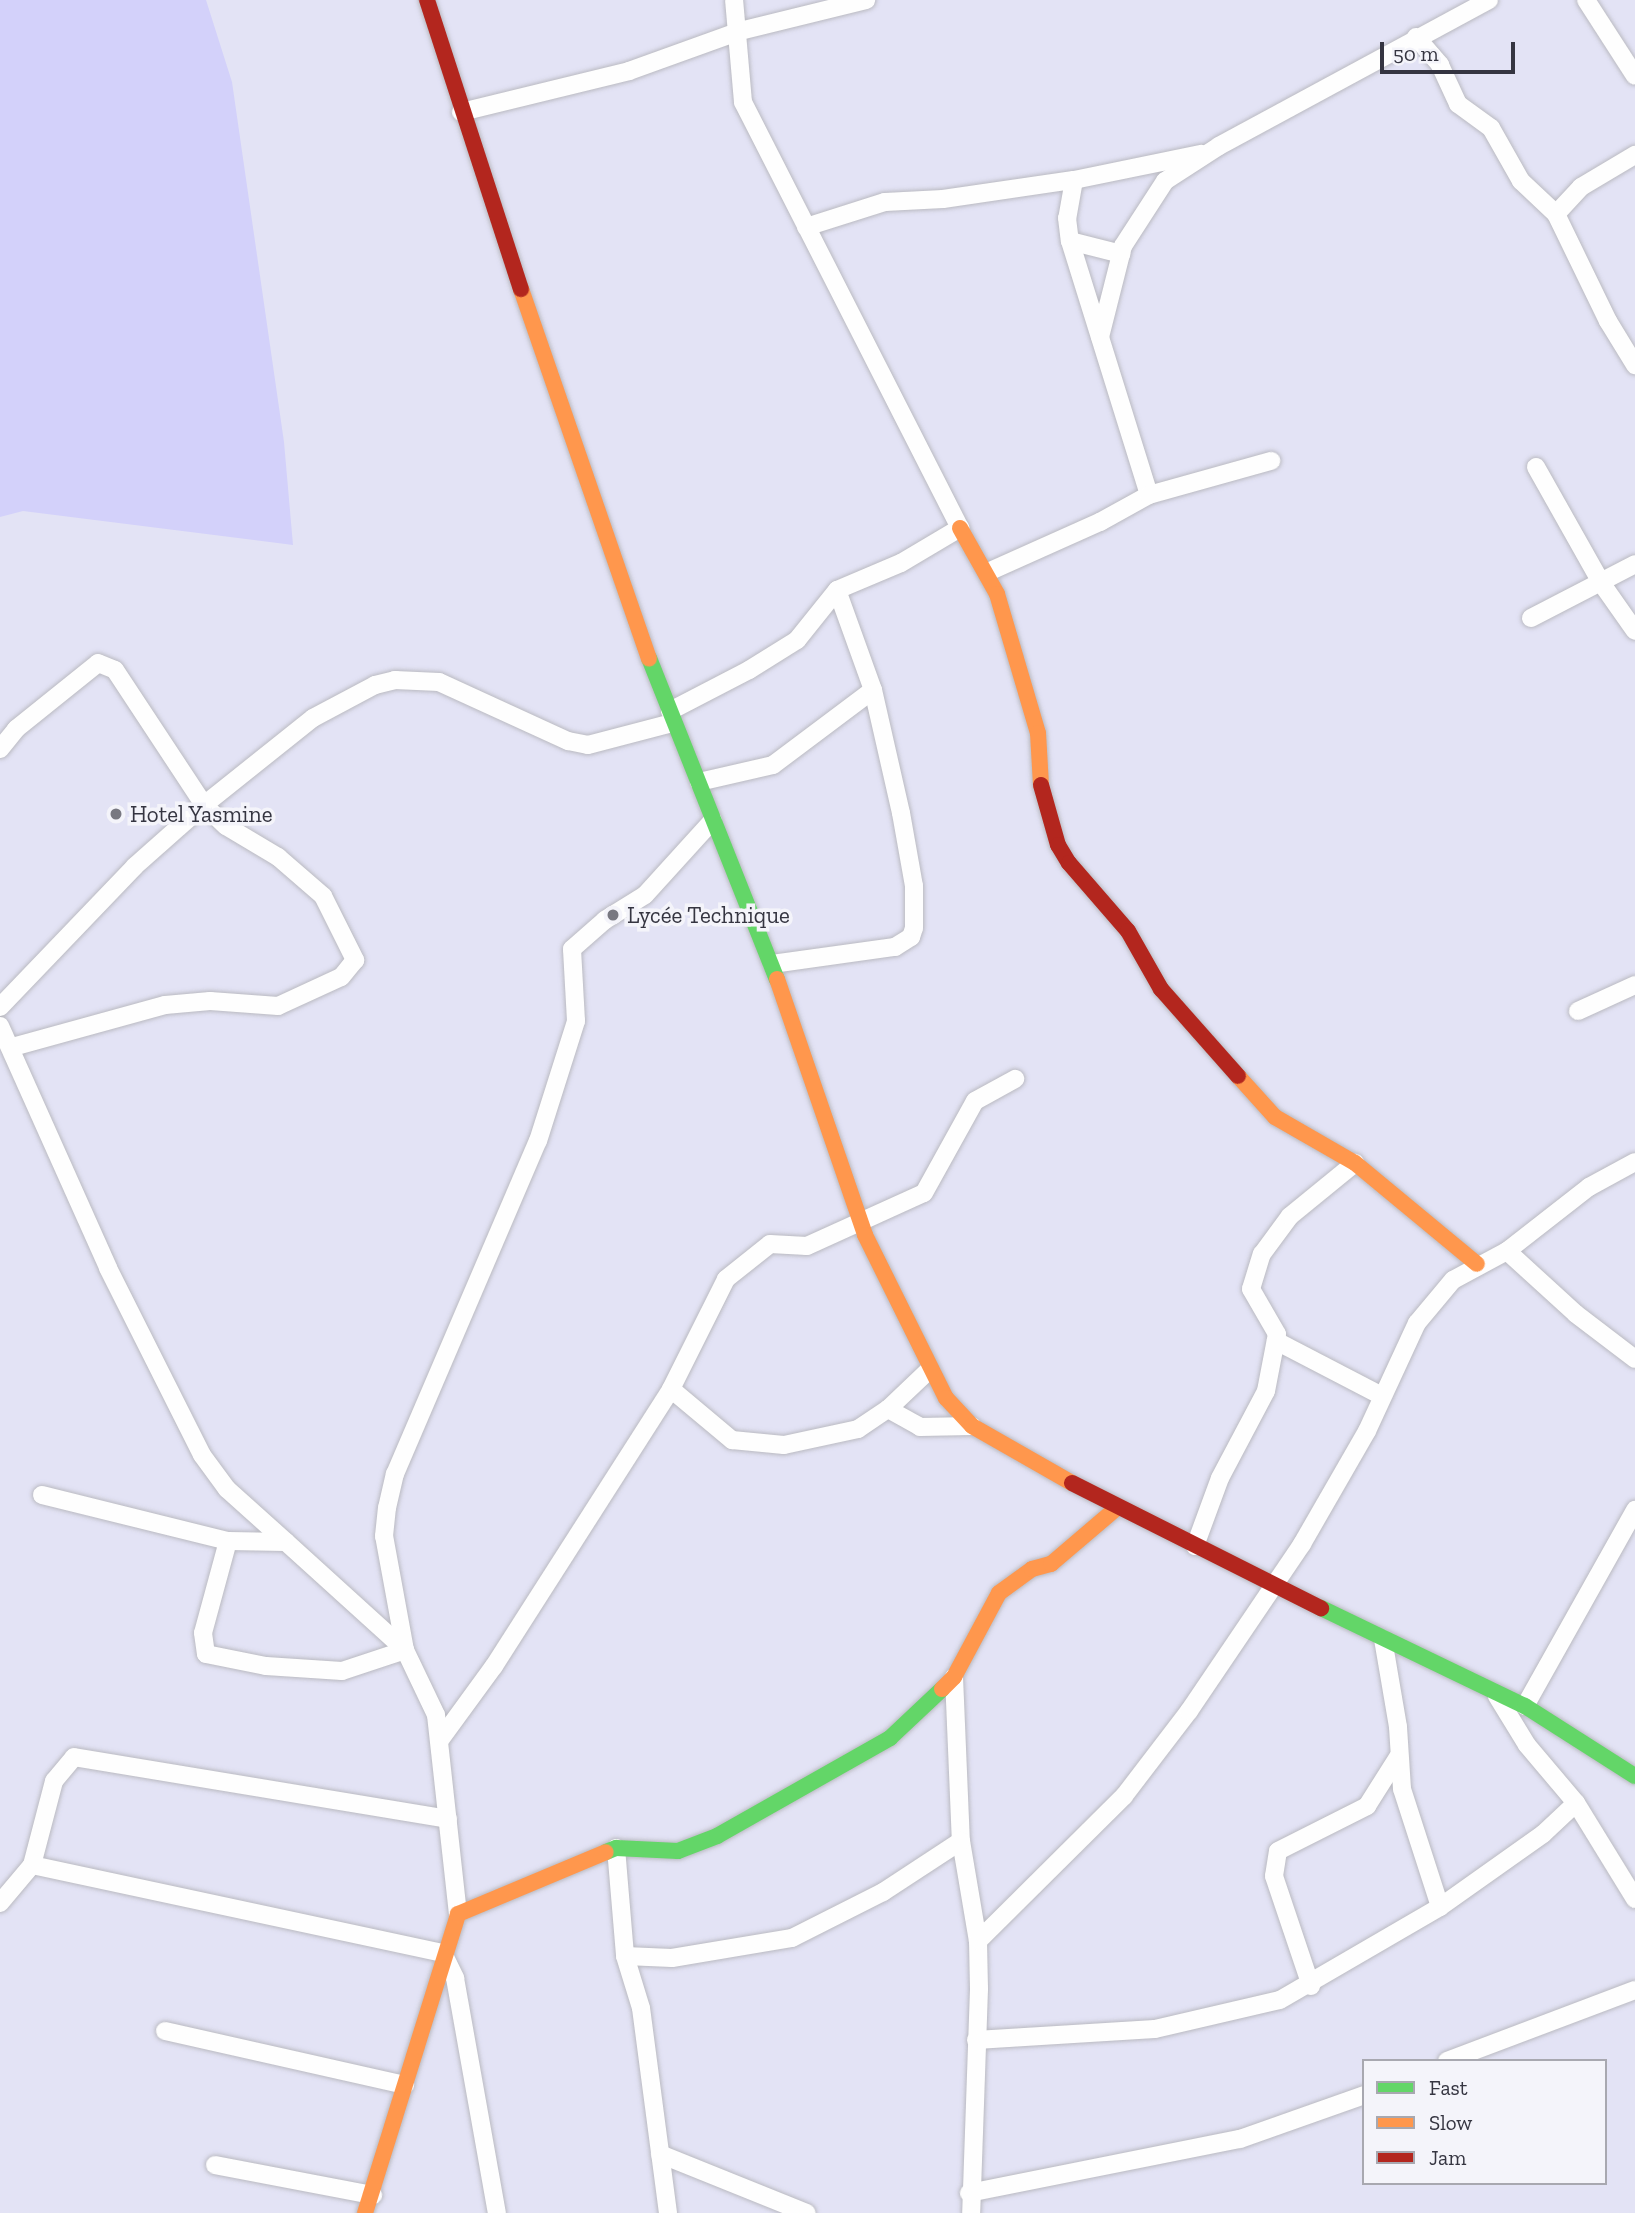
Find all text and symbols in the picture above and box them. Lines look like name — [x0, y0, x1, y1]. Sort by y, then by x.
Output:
scale bar — [1383, 28, 1518, 72]
text: 50 m — [1393, 41, 1439, 66]
place label: Hotel Yasmine — [130, 800, 273, 828]
marker: Hotel Yasmine — [108, 806, 124, 822]
place label: Lycée Technique — [627, 901, 790, 929]
marker: Lycée Technique — [605, 907, 621, 923]
legend — [1362, 2059, 1607, 2185]
text: Fast — [1429, 2075, 1468, 2100]
text: Slow — [1429, 2110, 1472, 2135]
text: Jam — [1429, 2145, 1466, 2170]

